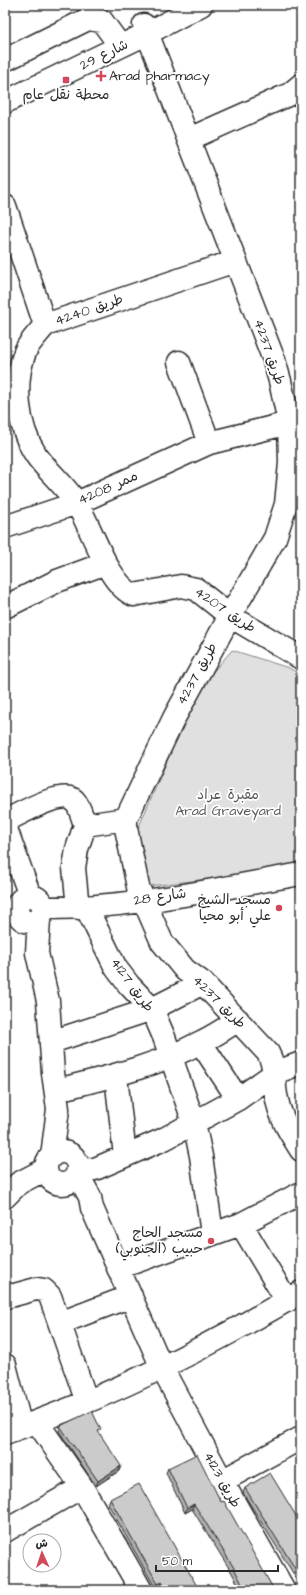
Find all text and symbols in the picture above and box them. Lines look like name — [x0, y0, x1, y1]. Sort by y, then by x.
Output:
street label: شارع 29 — [76, 35, 132, 75]
place label: Arad pharmacy — [109, 66, 210, 86]
marker: Arad pharmacy — [96, 71, 106, 81]
marker: محطة نقل عام — [61, 75, 71, 85]
place label: محطة نقل عام — [23, 85, 110, 105]
street label: طريق 4240 — [52, 289, 126, 331]
street label: طريق 4237 — [248, 316, 290, 388]
street label: ممر 4208 — [75, 466, 141, 510]
street label: طريق 4207 — [190, 582, 260, 638]
street label: طريق 4237 — [172, 639, 222, 709]
park label: مقبرة عراد Arad Graveyard — [175, 785, 281, 821]
street label: شارع 28 — [132, 883, 188, 911]
place label: مسجد الشيخ علي أبو محيا — [198, 890, 271, 928]
marker: مسجد الشيخ علي أبو محيا — [274, 903, 284, 913]
street label: طريق 4127 — [105, 954, 159, 1016]
street label: طريق 4237 — [188, 971, 250, 1033]
place label: مسجد الحاج حبيب (الجنوبي) — [116, 1223, 203, 1261]
marker: مسجد الحاج حبيب (الجنوبي) — [206, 1236, 216, 1246]
street label: طريق 4123 — [198, 1448, 246, 1512]
north arrow — [22, 1533, 62, 1573]
text: ش — [35, 1536, 48, 1551]
scale bar — [156, 1547, 278, 1573]
text: 50 m — [162, 1553, 193, 1570]

